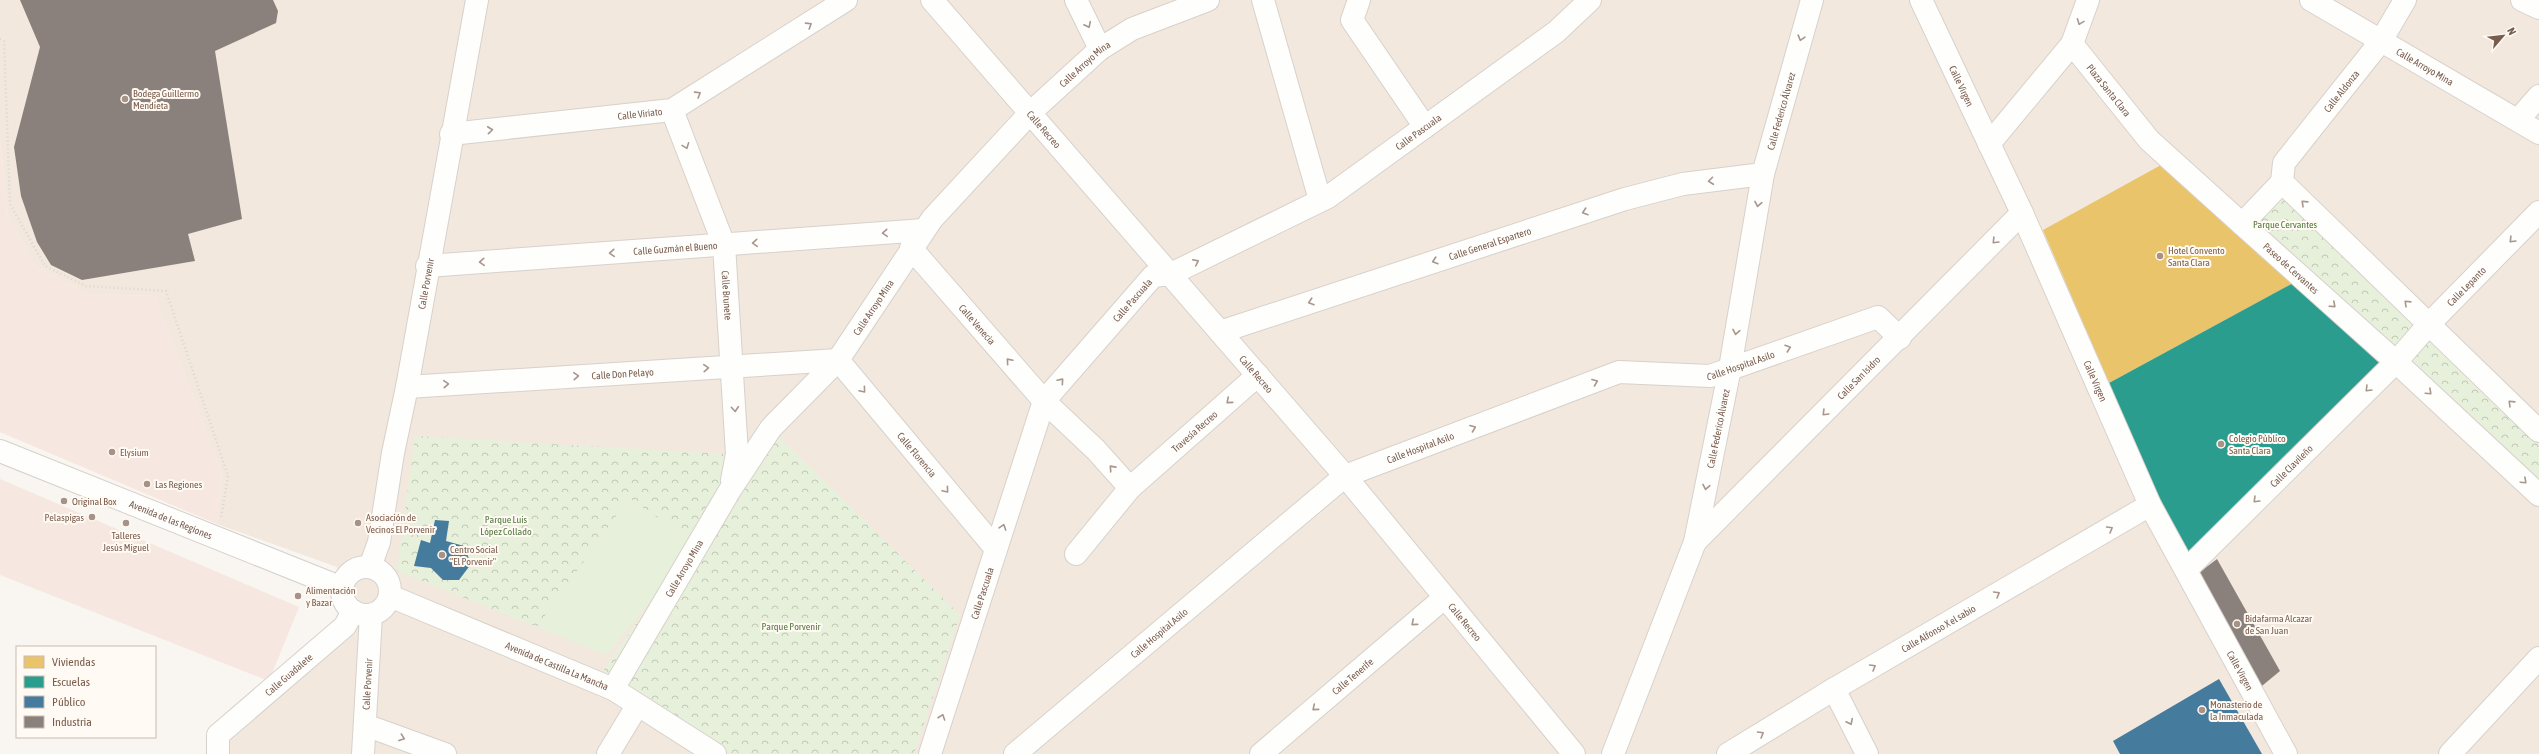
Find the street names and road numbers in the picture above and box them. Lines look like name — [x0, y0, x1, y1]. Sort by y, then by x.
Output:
street label: Calle Arroyo Mina — [1057, 38, 1112, 89]
street label: Calle Arroyo Mina — [2394, 46, 2456, 88]
street label: Plaza Santa Clara — [2085, 62, 2133, 119]
street label: Calle Virgen — [1947, 64, 1976, 108]
street label: Calle Aldonza — [2321, 68, 2361, 114]
street label: Calle Federico Álvarez — [1765, 71, 1797, 151]
street label: Calle Viriato — [617, 106, 663, 121]
street label: Calle Recreo — [1025, 108, 1063, 150]
street label: Calle Pascuala — [1393, 111, 1443, 152]
street label: Calle General Espartero — [1447, 225, 1533, 262]
street label: Calle Guzmán el Bueno — [633, 239, 718, 257]
street label: Paseo de Cervantes — [2261, 240, 2321, 296]
street label: Calle Porvenir — [416, 256, 436, 310]
street label: Calle Lepanto — [2445, 264, 2488, 308]
street label: Calle Brunete — [720, 270, 734, 321]
street label: Calle Pascuala — [1110, 276, 1154, 324]
street label: Calle Arroyo Mina — [851, 277, 896, 337]
street label: Calle Venecia — [957, 302, 998, 347]
street label: Calle Hospital Asilo — [1707, 348, 1776, 382]
street label: Calle Recreo — [1237, 353, 1276, 395]
street label: Calle San Isidro — [1835, 353, 1882, 401]
street label: Calle Virgen — [2082, 359, 2109, 403]
street label: Calle Don Pelayo — [591, 366, 654, 381]
street label: Calle Federico Álvarez — [1705, 388, 1731, 469]
street label: Travesía Recreo — [1169, 408, 1220, 454]
street label: Calle Florencia — [895, 430, 939, 479]
street label: Calle Hospital Asilo — [1385, 430, 1456, 465]
street label: Calle Clavileño — [2268, 442, 2315, 489]
street label: Avenida de las Regiones — [128, 498, 214, 541]
street label: Calle Arroyo Mina — [663, 537, 705, 599]
street label: Calle Pascuala — [968, 566, 996, 620]
street label: Calle Recreo — [1446, 601, 1484, 643]
street label: Calle Alfonso X el sabio — [1899, 602, 1978, 654]
street label: Calle Hospital Asilo — [1128, 606, 1190, 660]
street label: Avenida de Castilla La Mancha — [504, 639, 611, 692]
street label: Calle Virgen — [2225, 649, 2256, 692]
street label: Calle Guadalete — [263, 651, 315, 698]
street label: Calle Tenerife — [1329, 655, 1375, 697]
street label: Calle Porvenir — [360, 657, 374, 710]

